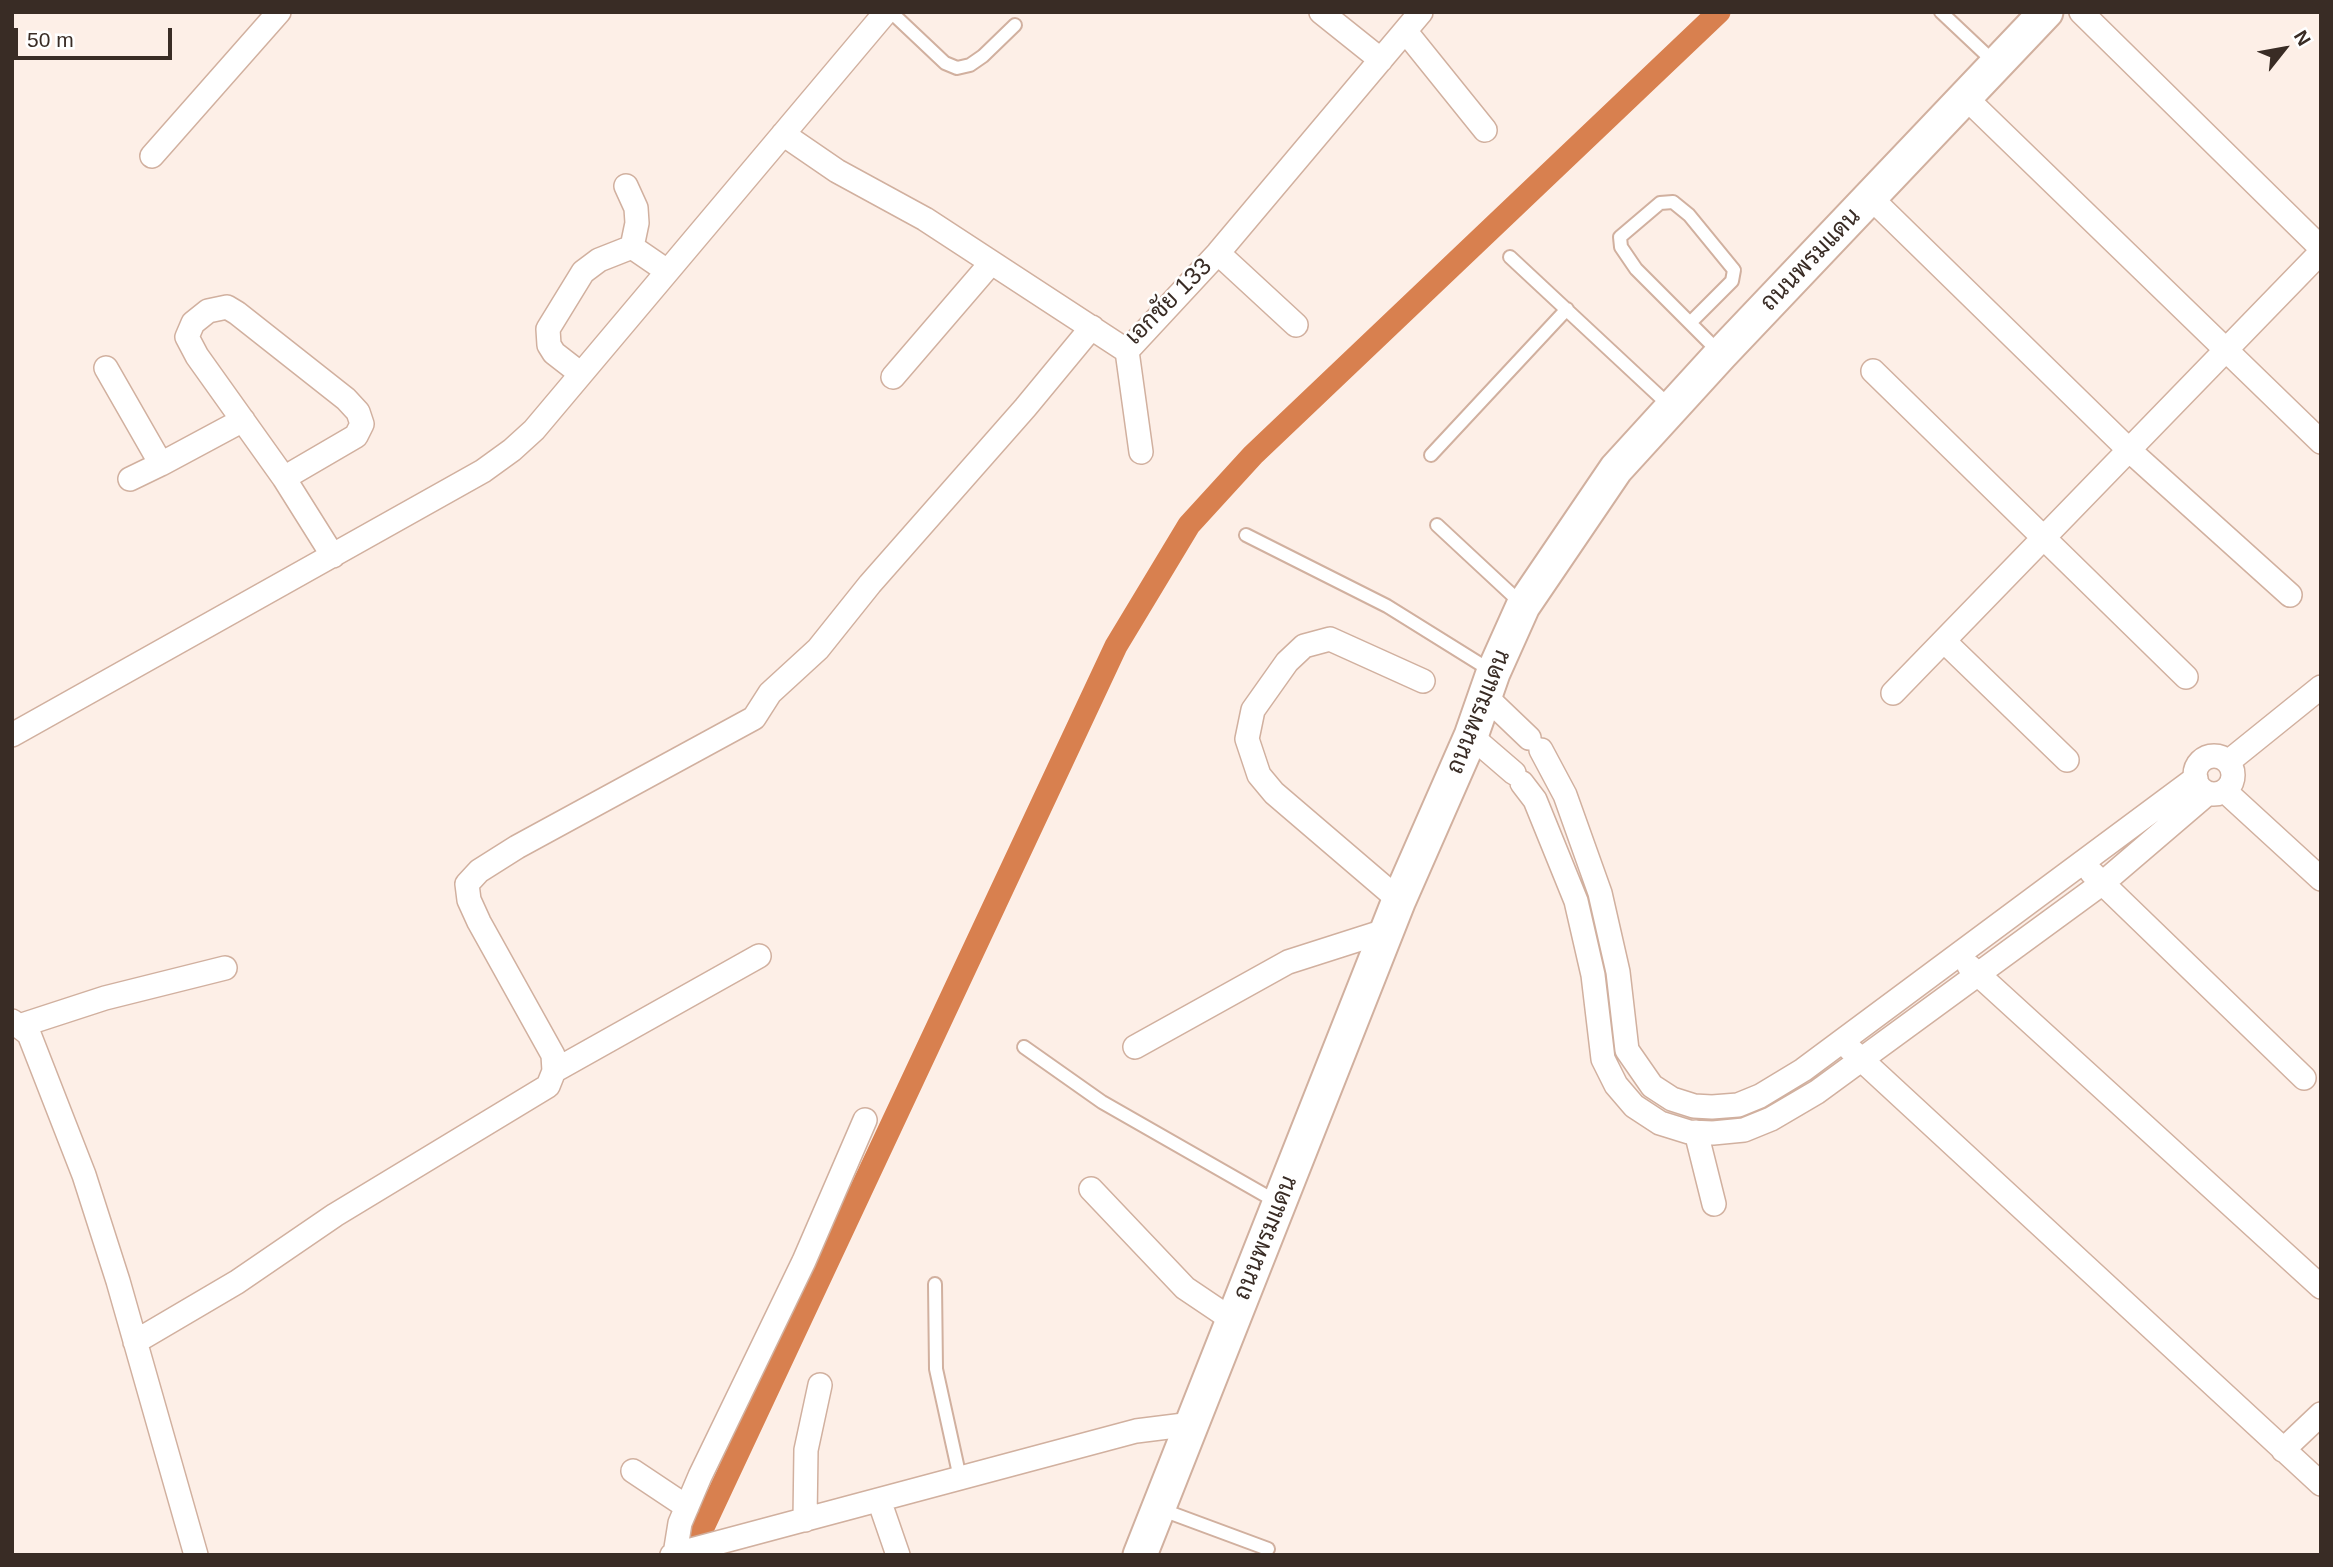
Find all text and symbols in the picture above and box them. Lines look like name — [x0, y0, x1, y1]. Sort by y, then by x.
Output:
scale bar — [18, 14, 175, 58]
north arrow — [2249, 14, 2319, 84]
text: N — [2290, 27, 2315, 49]
text: 50 m — [27, 28, 74, 51]
street label: ถนนพรมแดน — [1755, 203, 1867, 317]
street label: เอกชัย 133 — [1120, 253, 1218, 351]
street label: ถนนพรมแดน — [1441, 646, 1517, 778]
street label: ถนนพรมแดน — [1228, 1172, 1304, 1304]

